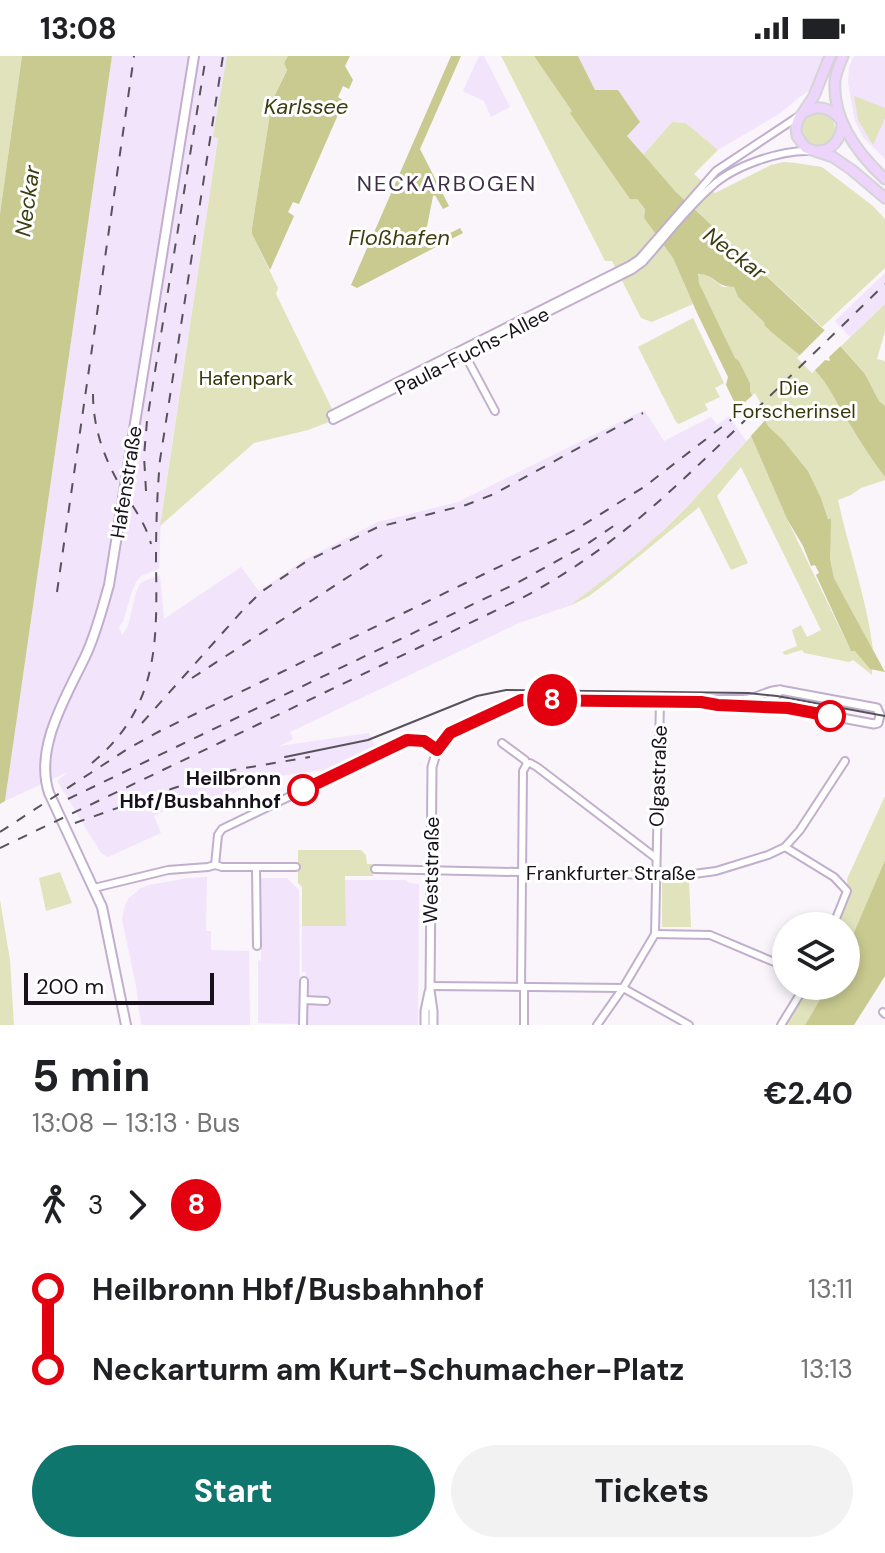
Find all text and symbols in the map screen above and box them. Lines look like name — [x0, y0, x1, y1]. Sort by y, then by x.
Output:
text: 13:08 — [40, 9, 117, 48]
water label: Karlssee — [264, 92, 348, 121]
water label: Neckar — [8, 163, 47, 238]
district label: NECKARBOGEN — [357, 169, 537, 198]
water label: Neckar — [697, 220, 773, 287]
water label: Floßhafen — [348, 223, 450, 252]
street label: Paula-Fuchs-Allee — [390, 301, 554, 401]
park label: Hafenpark — [199, 365, 293, 391]
park label: Die Forscherinsel — [732, 375, 856, 424]
street label: Hafenstraße — [104, 424, 148, 540]
line badge: 8 — [526, 674, 578, 726]
text: 8 — [543, 681, 561, 718]
unlabelled marker — [815, 701, 845, 731]
street label: Olgastraße — [643, 725, 673, 827]
place label: Heilbronn Hbf/Busbahnhof — [119, 765, 281, 814]
marker: Heilbronn Hbf/Busbahnhof — [288, 775, 318, 805]
street label: Weststraße — [417, 816, 445, 924]
street label: Frankfurter Straße — [526, 860, 696, 886]
map controls — [772, 912, 860, 1000]
button: layers — [772, 912, 860, 1000]
scale bar — [24, 969, 214, 1005]
text: 200 m — [36, 972, 104, 1001]
text: 5 min — [32, 1047, 150, 1105]
text: €2.40 — [764, 1074, 853, 1113]
text: 13:08 – 13:13 · Bus — [32, 1106, 240, 1140]
icon: walk — [32, 1183, 76, 1227]
icon: forward — [115, 1183, 159, 1227]
text: 8 — [187, 1186, 205, 1223]
text: 3 — [88, 1188, 103, 1222]
text: Heilbronn Hbf/Busbahnhof — [92, 1270, 484, 1309]
text: 13:11 — [808, 1272, 853, 1306]
text: Neckarturm am Kurt-Schumacher-Platz — [92, 1350, 684, 1389]
text: 13:13 — [801, 1352, 853, 1386]
button: Start — [32, 1445, 435, 1537]
button: Tickets — [451, 1445, 853, 1537]

